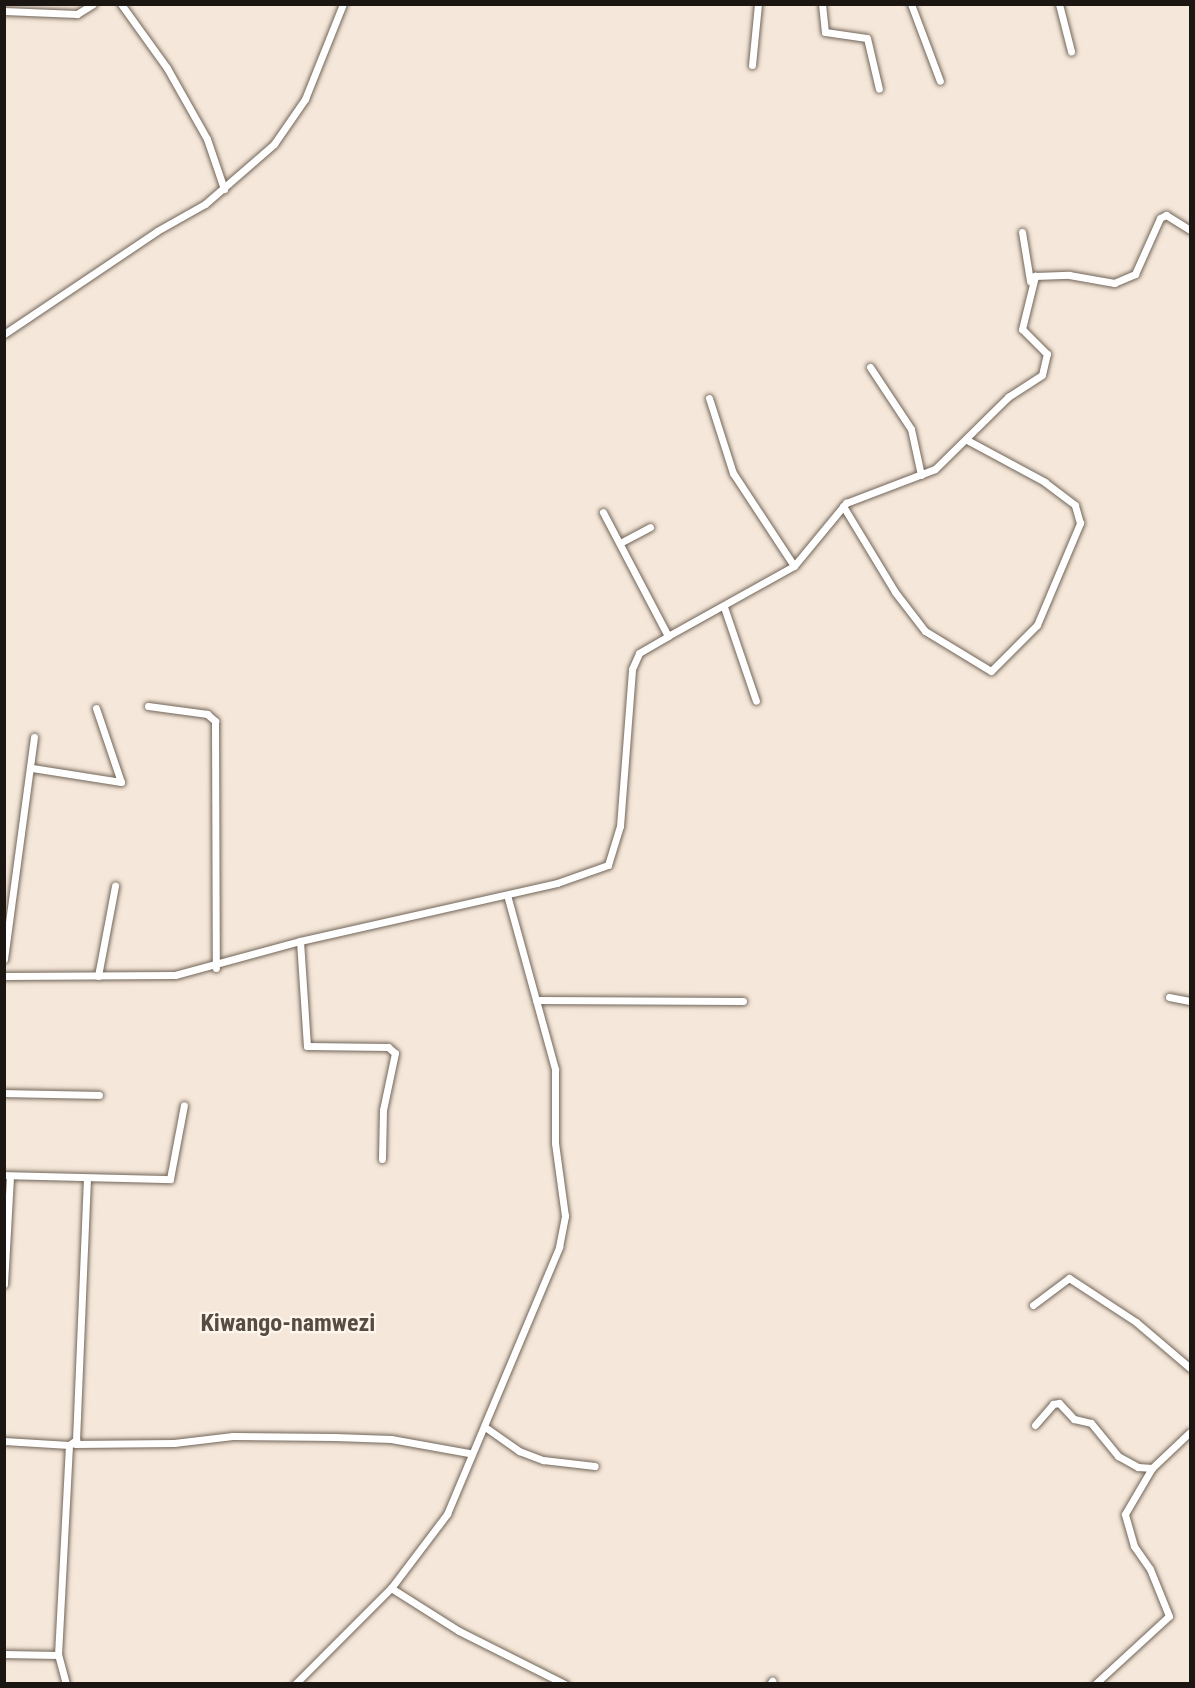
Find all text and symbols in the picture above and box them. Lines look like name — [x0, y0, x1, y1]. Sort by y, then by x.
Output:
district label: Kiwango-namwezi — [201, 1310, 375, 1338]

